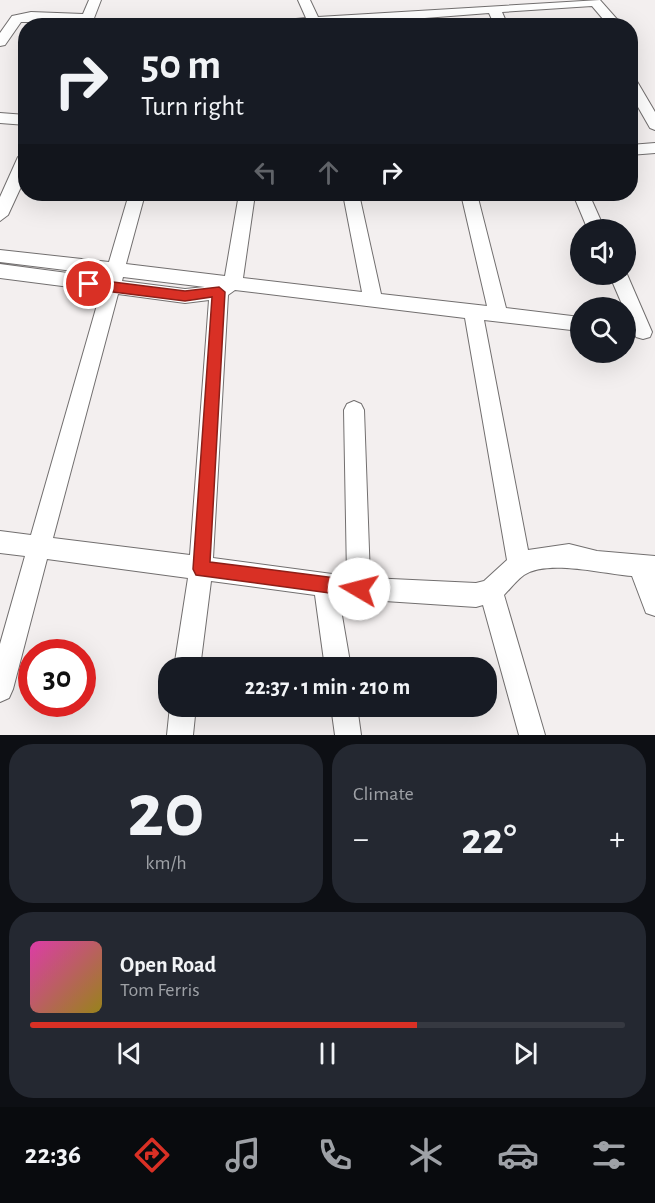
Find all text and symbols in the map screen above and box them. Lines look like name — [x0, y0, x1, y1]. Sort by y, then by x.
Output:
icon: right — [42, 42, 120, 120]
text: 50 m — [141, 44, 221, 86]
text: Turn right — [141, 93, 244, 120]
icon: left — [249, 156, 282, 189]
icon: ahead — [312, 156, 345, 189]
icon: right — [375, 156, 408, 189]
map controls — [570, 219, 636, 363]
button: sound — [570, 219, 636, 285]
pin — [63, 258, 114, 309]
icon: arrive — [72, 267, 105, 300]
button: search — [570, 297, 636, 363]
position arrow — [327, 557, 391, 621]
speed limit sign: 30 — [18, 639, 96, 717]
text: 22:37 · 1 min · 210 m — [245, 676, 410, 698]
text: 20 — [127, 773, 205, 851]
text: Climate — [353, 784, 414, 804]
text: 22° — [461, 817, 517, 862]
text: − — [353, 823, 369, 856]
text: + — [609, 823, 625, 856]
text: km/h — [145, 853, 187, 873]
text: Open Road — [120, 954, 216, 976]
text: Tom Ferris — [120, 980, 200, 1000]
icon: previous — [113, 1037, 146, 1070]
icon: pause — [311, 1037, 344, 1070]
icon: next — [509, 1037, 542, 1070]
icon: directions — [131, 1134, 173, 1176]
icon: music — [222, 1134, 264, 1176]
icon: phone — [314, 1134, 356, 1176]
icon: climate — [405, 1134, 447, 1176]
icon: car — [497, 1134, 539, 1176]
icon: filters — [588, 1134, 630, 1176]
text: 22:36 — [25, 1141, 81, 1168]

